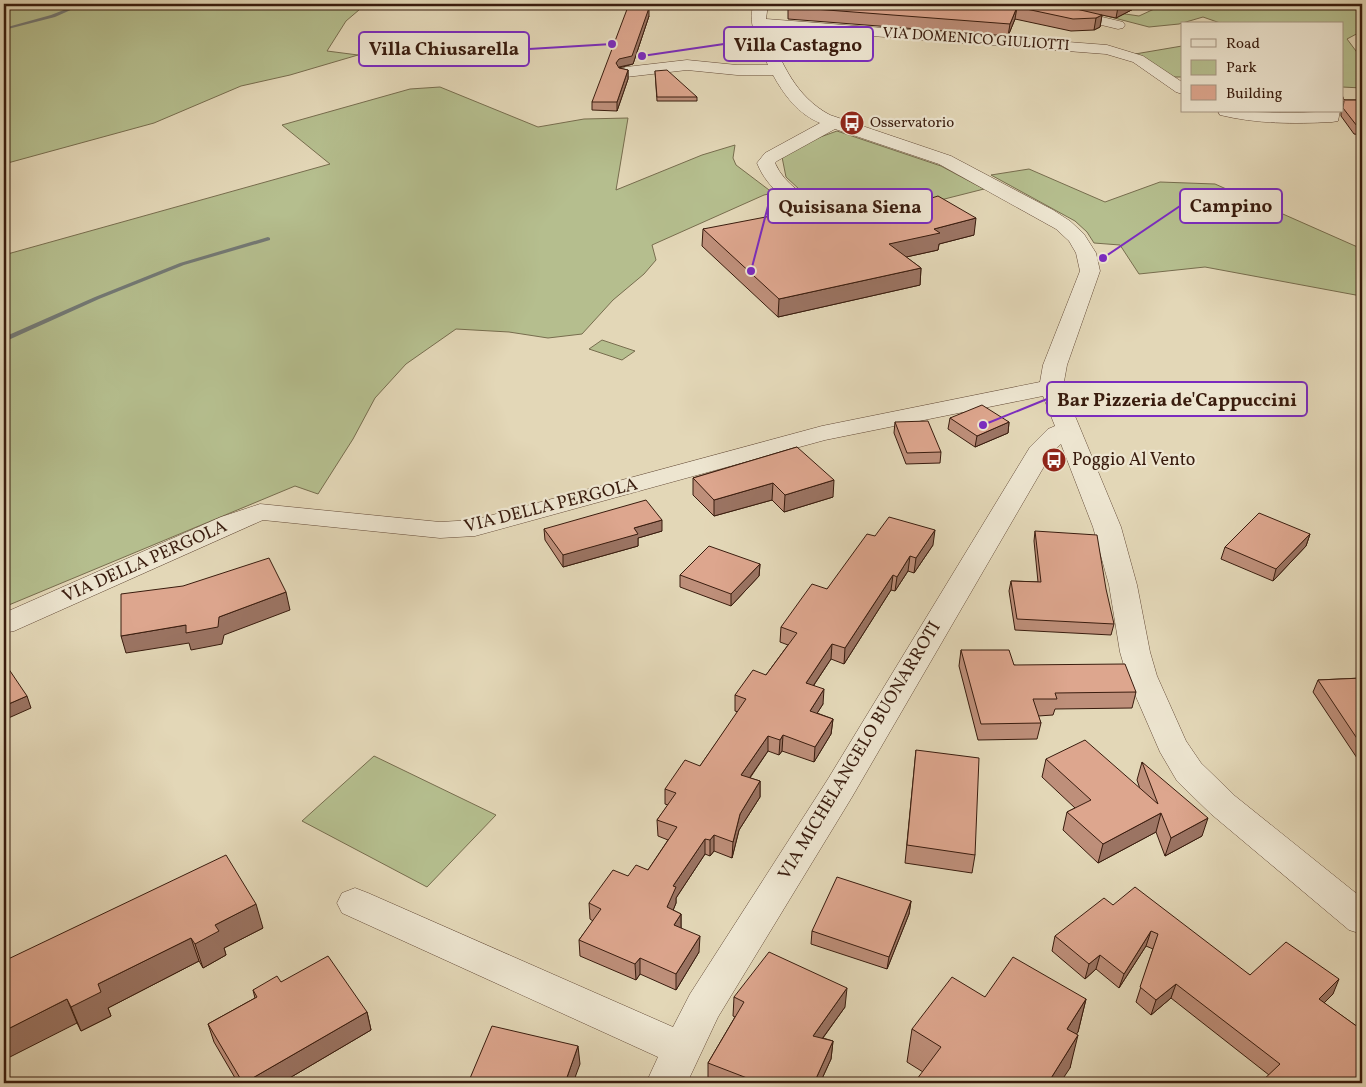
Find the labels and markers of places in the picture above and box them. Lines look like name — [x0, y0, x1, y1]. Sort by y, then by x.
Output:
callout: Villa Castagno — [724, 27, 873, 61]
callout: Villa Chiusarella — [359, 32, 529, 66]
bus stop icon: Osservatorio — [839, 110, 865, 136]
place label: Osservatorio — [870, 113, 954, 134]
callout: Quisisana Siena — [768, 189, 932, 223]
callout: Campino — [1180, 189, 1282, 223]
callout: Bar Pizzeria de'Cappuccini — [1047, 382, 1307, 416]
bus stop icon: Poggio Al Vento — [1041, 447, 1067, 473]
place label: Poggio Al Vento — [1072, 448, 1195, 473]

